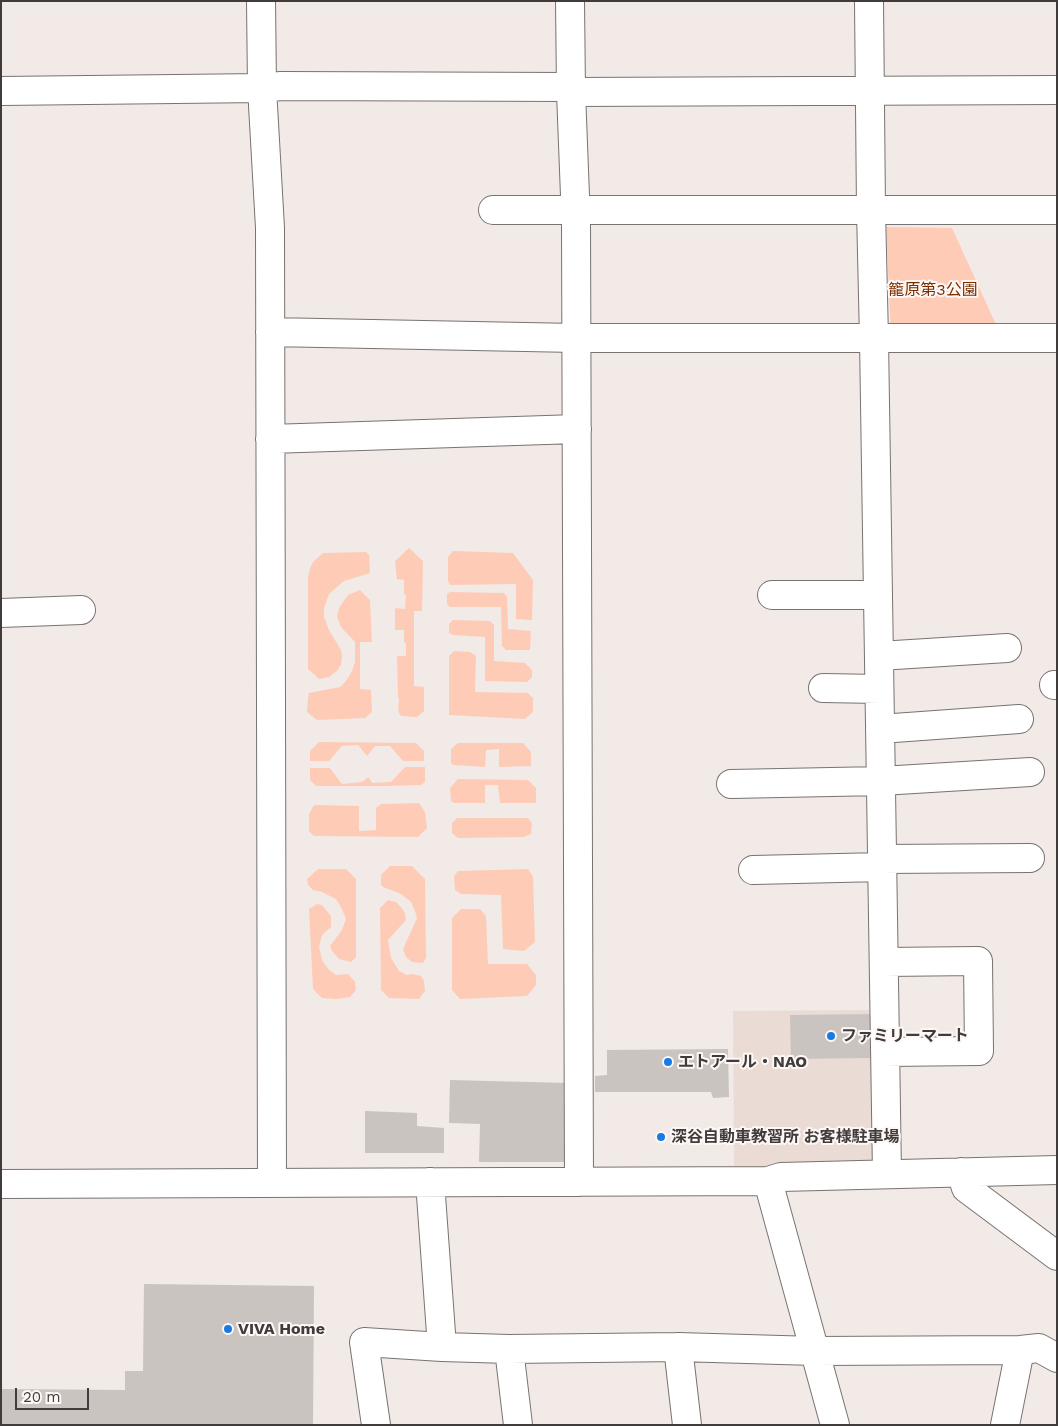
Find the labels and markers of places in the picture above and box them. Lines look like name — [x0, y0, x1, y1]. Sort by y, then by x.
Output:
place label: ファミリーマート — [841, 1026, 969, 1046]
marker: ファミリーマート — [825, 1030, 837, 1042]
place label: エトアール・NAO — [678, 1052, 807, 1072]
marker: エトアール・NAO — [662, 1056, 674, 1068]
place label: 深谷自動車教習所 お客様駐車場 — [671, 1127, 900, 1147]
marker: 深谷自動車教習所 お客様駐車場 — [655, 1131, 667, 1143]
place label: VIVA Home — [238, 1319, 325, 1339]
marker: VIVA Home — [222, 1323, 234, 1335]

